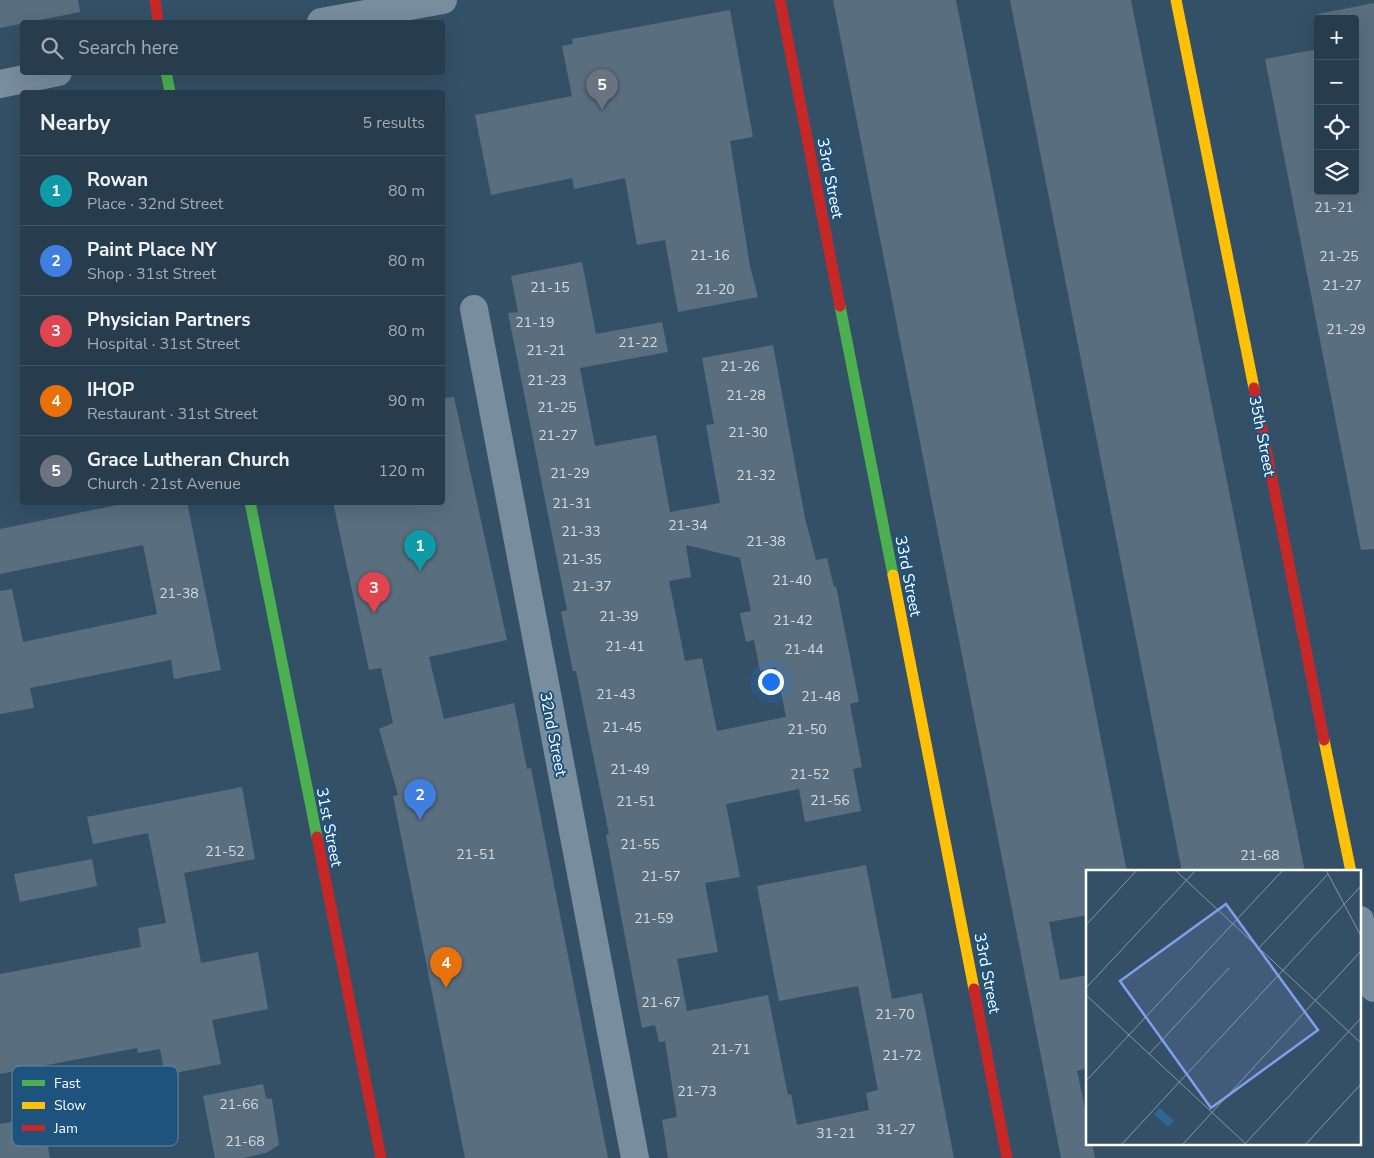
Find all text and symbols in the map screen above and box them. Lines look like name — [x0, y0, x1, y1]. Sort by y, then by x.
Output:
map controls — [1314, 15, 1359, 195]
button: + — [1314, 15, 1359, 60]
search box — [20, 20, 445, 75]
icon: search — [38, 34, 66, 62]
text: Search here — [78, 35, 179, 61]
button: − — [1314, 60, 1359, 105]
pin: 5 — [586, 69, 618, 110]
button: locate — [1314, 105, 1359, 150]
text: Nearby — [40, 109, 110, 137]
text: 5 results — [363, 112, 425, 134]
street label: 33rd Street — [811, 136, 849, 221]
button: layers — [1314, 150, 1359, 195]
text: Rowan — [87, 167, 148, 193]
text: 1 — [51, 180, 61, 202]
text: 80 m — [388, 180, 425, 202]
text: Place · 32nd Street — [87, 193, 223, 215]
house number: 21-21 — [1314, 198, 1354, 217]
text: Paint Place NY — [87, 237, 217, 263]
house number: 21-16 — [690, 246, 730, 265]
house number: 21-25 — [1319, 247, 1359, 266]
text: 2 — [51, 250, 61, 272]
text: 80 m — [388, 250, 425, 272]
text: Shop · 31st Street — [87, 263, 216, 285]
house number: 21-27 — [1322, 276, 1362, 295]
house number: 21-15 — [530, 278, 570, 297]
house number: 21-20 — [695, 280, 735, 299]
text: Physician Partners — [87, 307, 250, 333]
house number: 21-19 — [515, 313, 555, 332]
text: 3 — [51, 320, 61, 342]
text: 80 m — [388, 320, 425, 342]
house number: 21-29 — [1326, 320, 1366, 339]
text: Hospital · 31st Street — [87, 333, 240, 355]
house number: 21-22 — [618, 333, 658, 352]
house number: 21-21 — [526, 341, 566, 360]
house number: 21-26 — [720, 357, 760, 376]
house number: 21-23 — [527, 371, 567, 390]
text: IHOP — [87, 377, 134, 403]
house number: 21-28 — [726, 386, 766, 405]
text: 4 — [51, 390, 61, 412]
text: 90 m — [388, 390, 425, 412]
street label: 35th Street — [1243, 394, 1281, 479]
house number: 21-25 — [537, 398, 577, 417]
text: Restaurant · 31st Street — [87, 403, 258, 425]
house number: 21-30 — [728, 423, 768, 442]
house number: 21-27 — [538, 426, 578, 445]
text: Grace Lutheran Church — [87, 447, 290, 473]
text: 5 — [51, 460, 61, 482]
text: 120 m — [378, 460, 425, 482]
house number: 21-29 — [550, 464, 590, 483]
house number: 21-32 — [736, 466, 776, 485]
text: Church · 21st Avenue — [87, 473, 241, 495]
house number: 21-31 — [552, 494, 592, 513]
house number: 21-34 — [668, 516, 708, 535]
house number: 21-33 — [561, 522, 601, 541]
pin: 1 — [404, 530, 436, 571]
house number: 21-38 — [746, 532, 786, 551]
street label: 33rd Street — [889, 534, 927, 619]
house number: 21-35 — [562, 550, 602, 569]
house number: 21-40 — [772, 571, 812, 590]
pin: 3 — [358, 572, 390, 613]
house number: 21-37 — [572, 577, 612, 596]
house number: 21-38 — [159, 584, 199, 603]
house number: 21-39 — [599, 607, 639, 626]
house number: 21-42 — [773, 611, 813, 630]
house number: 21-41 — [605, 637, 645, 656]
house number: 21-44 — [784, 640, 824, 659]
your location — [758, 669, 784, 695]
house number: 21-43 — [596, 685, 636, 704]
house number: 21-48 — [801, 687, 841, 706]
street label: 32nd Street — [534, 690, 572, 779]
house number: 21-45 — [602, 718, 642, 737]
house number: 21-50 — [787, 720, 827, 739]
house number: 21-49 — [610, 760, 650, 779]
house number: 21-52 — [790, 765, 830, 784]
pin: 2 — [404, 779, 436, 820]
street label: 31st Street — [311, 786, 348, 869]
house number: 21-56 — [810, 791, 850, 810]
house number: 21-51 — [616, 792, 656, 811]
house number: 21-55 — [620, 835, 660, 854]
house number: 21-52 — [205, 842, 245, 861]
house number: 21-51 — [456, 845, 496, 864]
house number: 21-68 — [1240, 846, 1280, 865]
house number: 21-57 — [641, 867, 681, 886]
inset map — [1086, 870, 1362, 1146]
house number: 21-59 — [634, 909, 674, 928]
street label: 33rd Street — [968, 931, 1006, 1016]
pin: 4 — [430, 947, 462, 988]
house number: 21-67 — [641, 993, 681, 1012]
house number: 21-70 — [875, 1005, 915, 1024]
house number: 21-71 — [711, 1040, 751, 1059]
house number: 21-72 — [882, 1046, 922, 1065]
legend — [12, 1066, 178, 1146]
text: Fast — [54, 1074, 80, 1093]
house number: 21-73 — [677, 1082, 717, 1101]
house number: 21-66 — [219, 1095, 259, 1114]
text: Slow — [54, 1096, 86, 1115]
text: Jam — [53, 1119, 78, 1138]
house number: 31-27 — [876, 1120, 916, 1139]
house number: 31-21 — [816, 1124, 856, 1143]
house number: 21-68 — [225, 1132, 265, 1151]

